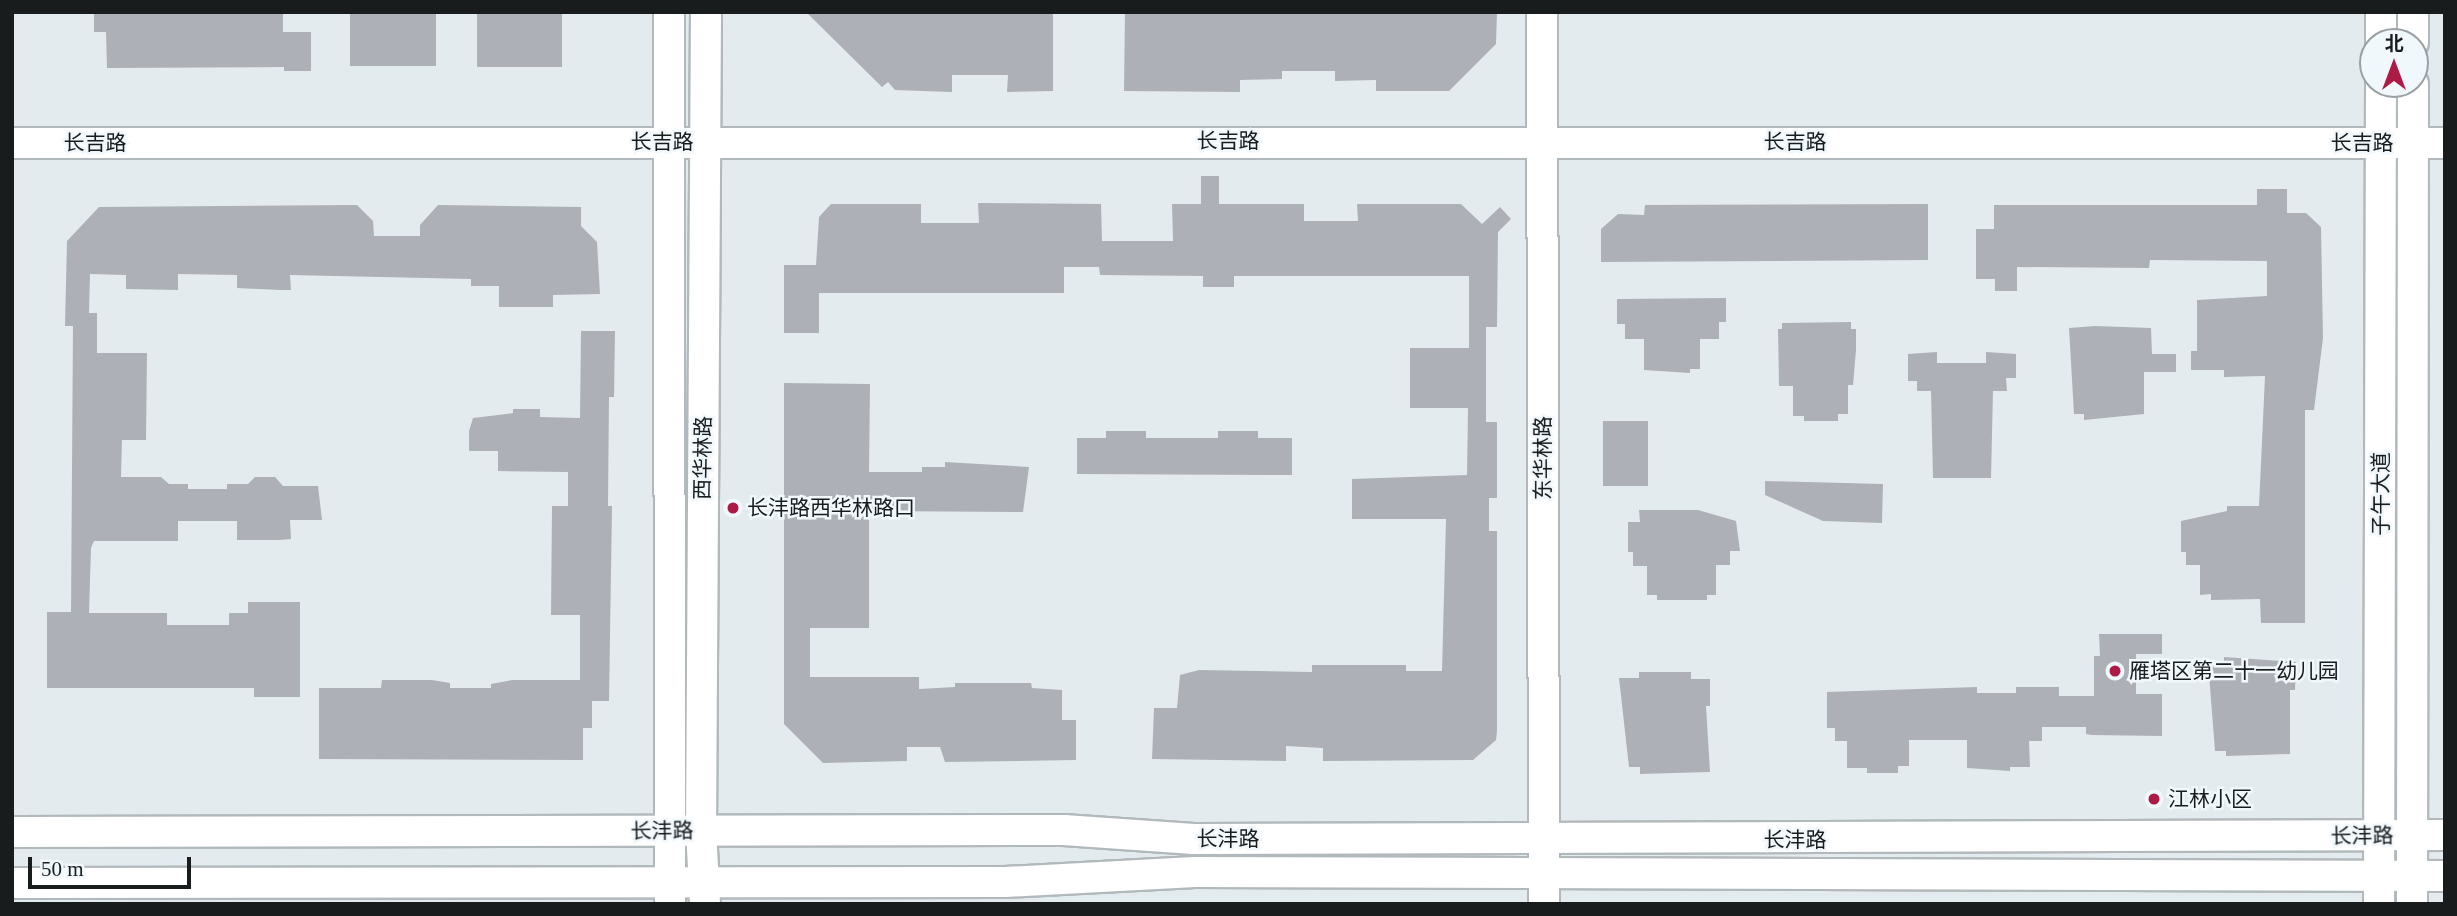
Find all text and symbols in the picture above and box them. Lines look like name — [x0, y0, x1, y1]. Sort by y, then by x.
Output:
north arrow — [2359, 28, 2429, 98]
text: 北 — [2384, 33, 2404, 54]
street label: 长吉路 — [1197, 128, 1259, 154]
street label: 长吉路 — [631, 129, 693, 155]
street label: 长吉路 — [1764, 129, 1826, 155]
street label: 长吉路 — [64, 130, 126, 156]
street label: 长吉路 — [2331, 130, 2393, 156]
street label: 西华林路 — [690, 416, 716, 500]
street label: 东华林路 — [1530, 416, 1556, 500]
street label: 子午大道 — [2368, 452, 2394, 536]
place label: 长沣路西华林路口 — [747, 495, 915, 521]
marker: 长沣路西华林路口 — [725, 500, 741, 516]
place label: 雁塔区第二十一幼儿园 — [2129, 658, 2339, 684]
marker: 雁塔区第二十一幼儿园 — [2107, 663, 2123, 679]
place label: 江林小区 — [2168, 786, 2252, 812]
marker: 江林小区 — [2146, 791, 2162, 807]
street label: 长沣路 — [630, 818, 694, 844]
street label: 长沣路 — [2330, 823, 2394, 849]
street label: 长沣路 — [1197, 826, 1259, 852]
street label: 长沣路 — [1764, 827, 1826, 853]
scale bar — [32, 842, 194, 886]
text: 50 m — [41, 857, 84, 881]

